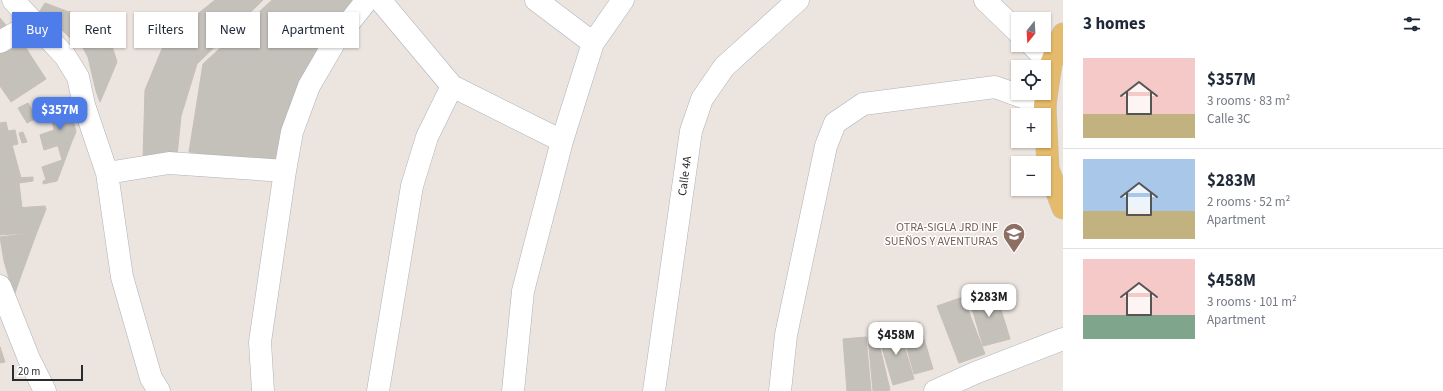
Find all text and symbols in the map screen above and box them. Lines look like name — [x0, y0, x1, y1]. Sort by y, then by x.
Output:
chip: Buy — [12, 12, 62, 48]
chip: Rent — [70, 12, 126, 48]
chip: Filters — [134, 12, 198, 48]
chip: New — [206, 12, 260, 48]
chip: Apartment — [268, 12, 359, 48]
north arrow — [1011, 12, 1051, 52]
map controls — [1011, 12, 1051, 196]
text: 3 homes — [1083, 12, 1145, 36]
icon: filters — [1401, 13, 1423, 35]
button: locate — [1011, 60, 1051, 100]
text: $357M — [1207, 68, 1256, 92]
icon: home — [1115, 74, 1163, 122]
text: 3 rooms · 83 m² — [1207, 92, 1290, 110]
pin: $357M — [32, 97, 88, 131]
text: $357M — [41, 101, 79, 119]
button: + — [1011, 108, 1051, 148]
text: Calle 3C — [1207, 110, 1251, 128]
street label: Calle 4A — [674, 155, 696, 197]
button: − — [1011, 156, 1051, 196]
text: $283M — [1207, 169, 1256, 193]
icon: home — [1115, 175, 1163, 223]
text: 2 rooms · 52 m² — [1207, 193, 1290, 211]
text: Apartment — [1207, 211, 1265, 229]
place label: OTRA-SIGLA JRD INF SUEÑOS Y AVENTURAS — [884, 219, 998, 250]
school or university icon: OTRA-SIGLA JRD INF SUEÑOS Y AVENTURAS — [1001, 221, 1027, 254]
text: $458M — [1207, 269, 1256, 293]
icon: home — [1115, 275, 1163, 323]
pin: $283M — [961, 284, 1017, 318]
text: $283M — [970, 288, 1008, 306]
text: 3 rooms · 101 m² — [1207, 293, 1297, 311]
text: Apartment — [1207, 311, 1265, 329]
pin: $458M — [868, 322, 924, 356]
text: $458M — [877, 326, 915, 344]
scale bar — [12, 363, 83, 382]
text: 20 m — [18, 364, 40, 379]

